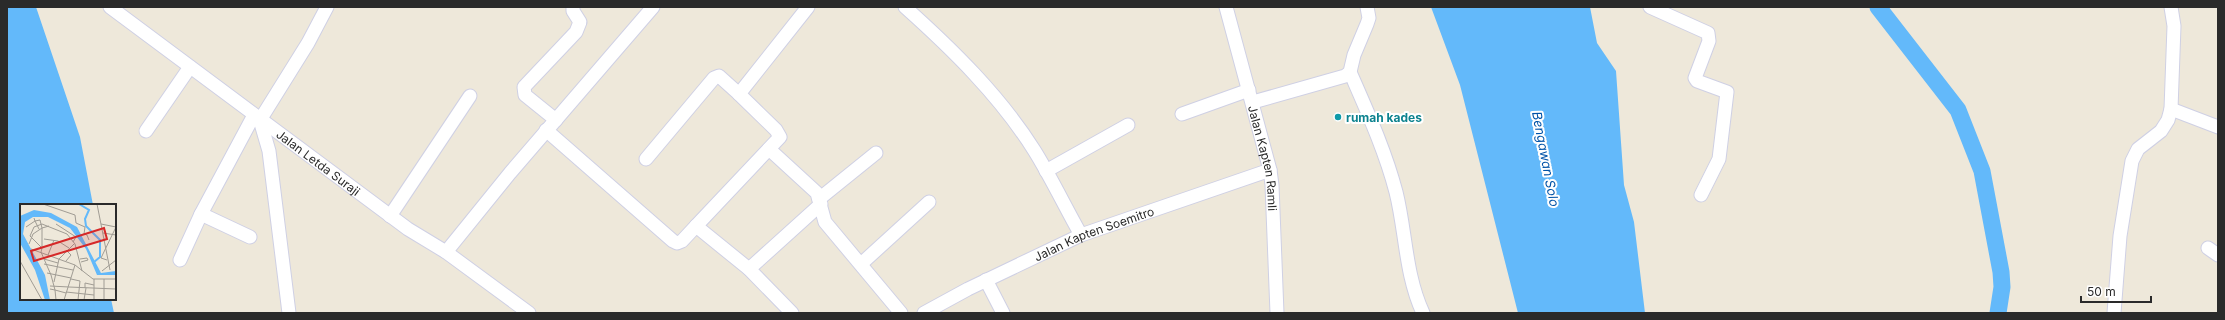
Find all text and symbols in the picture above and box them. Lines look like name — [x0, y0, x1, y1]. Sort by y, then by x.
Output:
street label: Jalan Kapten Ramli — [1245, 104, 1281, 211]
place label: rumah kades — [1346, 110, 1422, 125]
water label: Bengawan Solo — [1529, 110, 1563, 208]
marker: rumah kades — [1333, 112, 1343, 122]
street label: Jalan Letda Suraji — [274, 126, 363, 198]
street label: Jalan Kapten Soemitro — [1031, 203, 1156, 264]
inset map — [20, 204, 116, 300]
scale bar — [2081, 278, 2151, 304]
text: 50 m — [2087, 284, 2116, 299]

